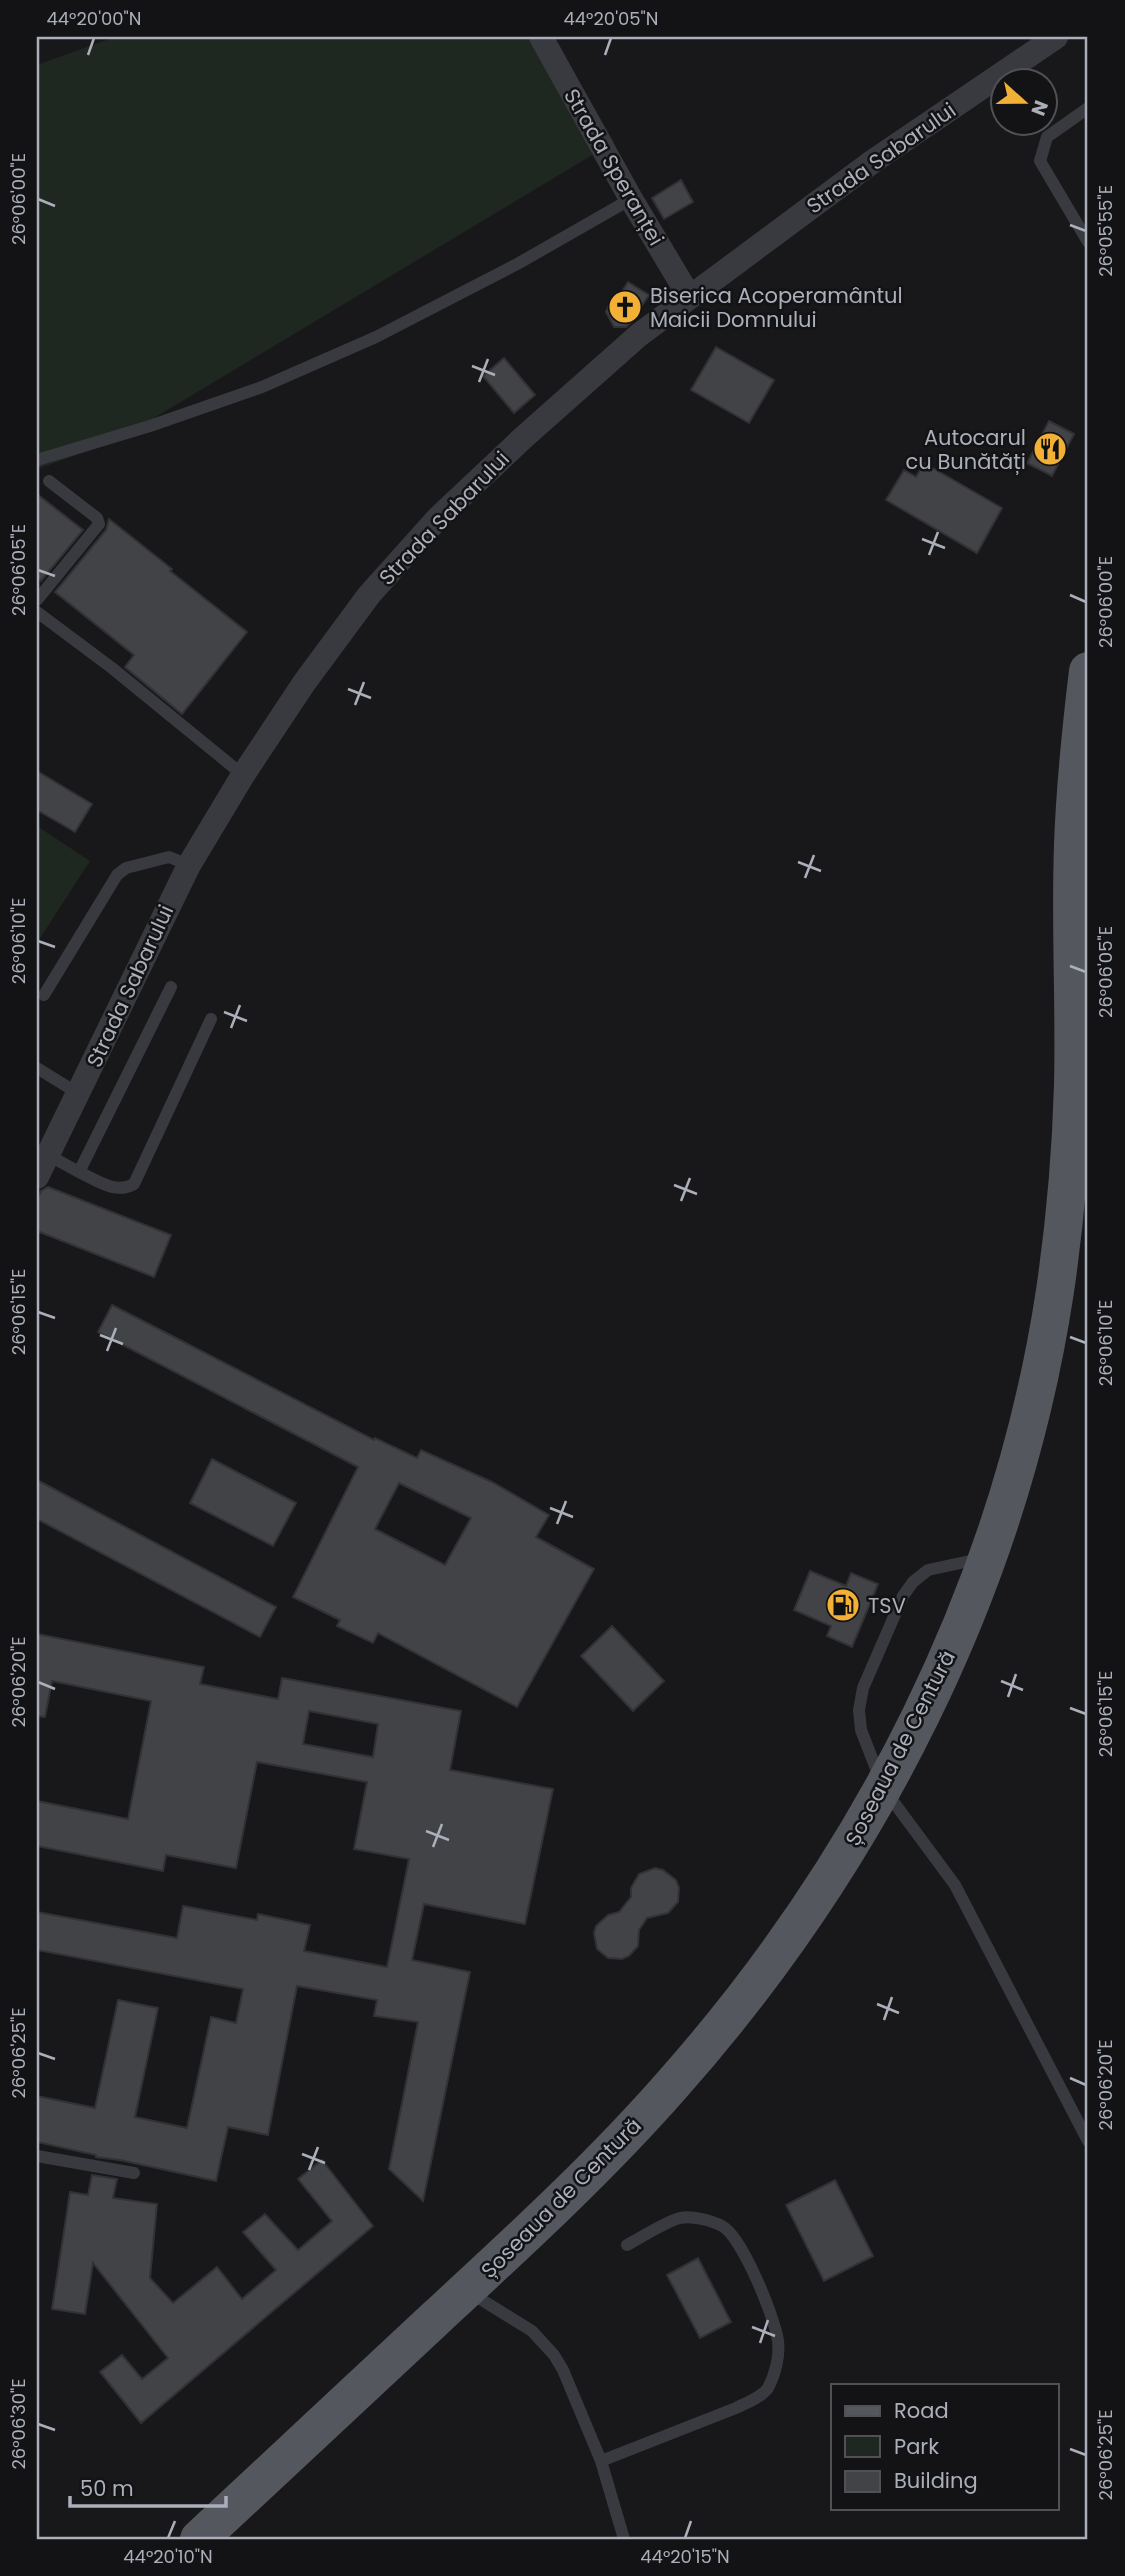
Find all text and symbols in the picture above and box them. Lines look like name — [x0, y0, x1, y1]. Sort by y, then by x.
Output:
text: 44°20'00"N — [46, 6, 142, 31]
text: 44°20'05"N — [563, 6, 659, 31]
north arrow — [988, 66, 1058, 136]
street label: Strada Speranței — [557, 83, 671, 251]
street label: Strada Sabarului — [801, 96, 961, 220]
text: N — [1024, 96, 1055, 119]
text: 26°06'00"E — [6, 153, 31, 245]
text: 26°05'55"E — [1093, 185, 1118, 277]
place label: Biserica Acoperamântul Maicii Domnului — [650, 281, 903, 334]
church icon: Biserica Acoperamântul Maicii Domnului — [606, 288, 644, 326]
place label: Autocarul cu Bunătăți — [906, 423, 1026, 476]
restaurant icon: Autocarul cu Bunătăți — [1031, 430, 1069, 468]
street label: Strada Sabarului — [372, 445, 516, 591]
text: 26°06'05"E — [6, 524, 31, 616]
text: 26°06'00"E — [1093, 556, 1118, 648]
text: 26°06'10"E — [6, 898, 31, 984]
street label: Strada Sabarului — [80, 900, 180, 1072]
text: 26°06'05"E — [1093, 926, 1118, 1018]
text: 26°06'15"E — [6, 1269, 31, 1355]
text: 26°06'10"E — [1093, 1300, 1118, 1386]
fuel station icon: TSV — [824, 1586, 862, 1624]
place label: TSV — [868, 1591, 906, 1620]
text: 26°06'20"E — [6, 1637, 31, 1727]
street label: Șoseaua de Centură — [838, 1645, 962, 1851]
text: 26°06'15"E — [1093, 1671, 1118, 1757]
text: 26°06'25"E — [6, 2008, 31, 2098]
text: 26°06'20"E — [1093, 2040, 1118, 2130]
street label: Șoseaua de Centură — [474, 2111, 648, 2285]
text: 26°06'30"E — [6, 2378, 31, 2470]
legend — [831, 2384, 1058, 2510]
text: Road — [894, 2396, 949, 2425]
text: 26°06'25"E — [1093, 2410, 1118, 2500]
text: Park — [894, 2432, 939, 2461]
scale bar — [70, 2464, 226, 2508]
text: Building — [894, 2466, 978, 2495]
text: 50 m — [80, 2474, 134, 2503]
text: 44°20'10"N — [123, 2544, 213, 2569]
text: 44°20'15"N — [640, 2544, 730, 2569]

